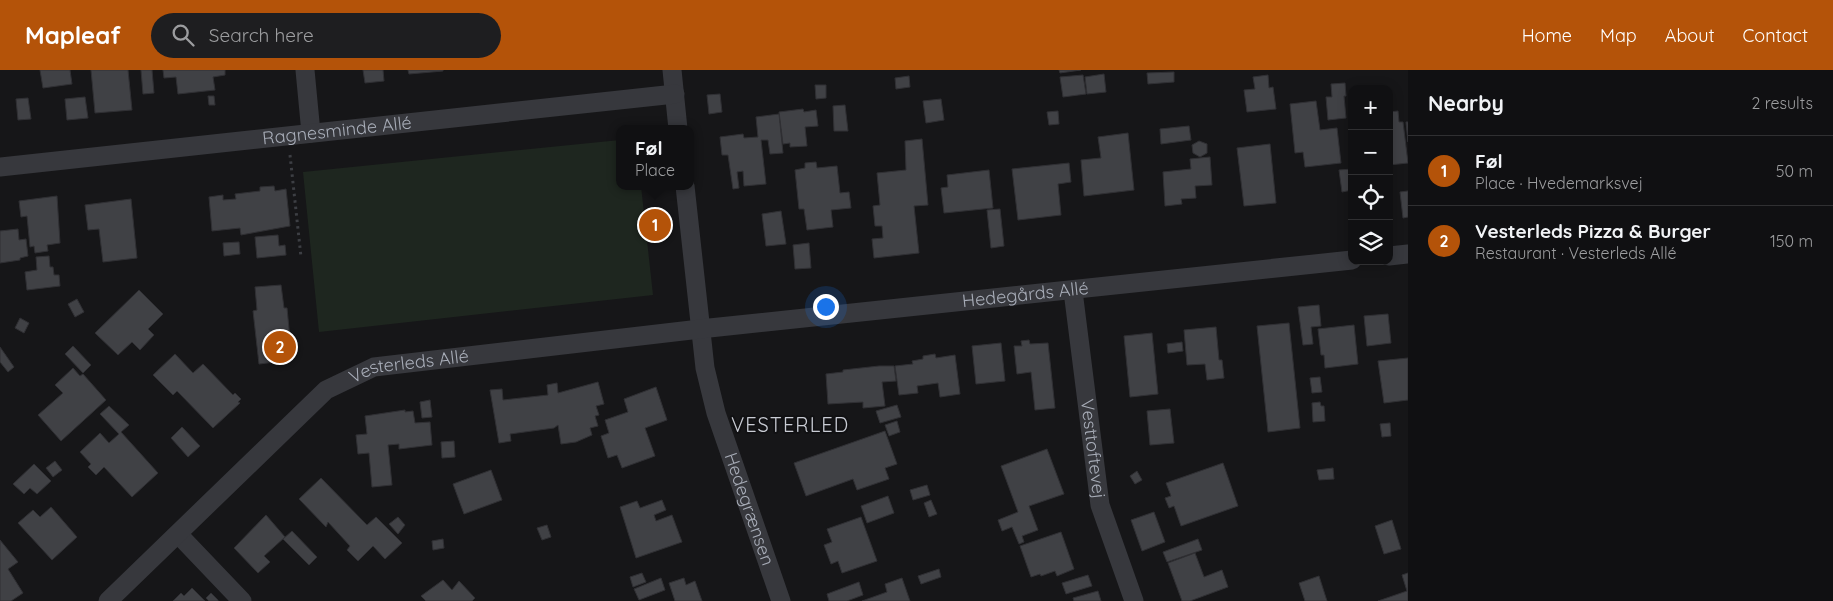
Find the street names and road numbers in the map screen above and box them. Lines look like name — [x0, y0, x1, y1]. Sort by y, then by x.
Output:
street label: Ragnesminde Allé — [261, 111, 413, 150]
street label: Hedegårds Allé — [961, 276, 1090, 312]
street label: Vesterleds Allé — [345, 344, 470, 388]
street label: Vesttoftevej — [1076, 397, 1111, 500]
street label: Hedegrænsen — [720, 449, 780, 568]

